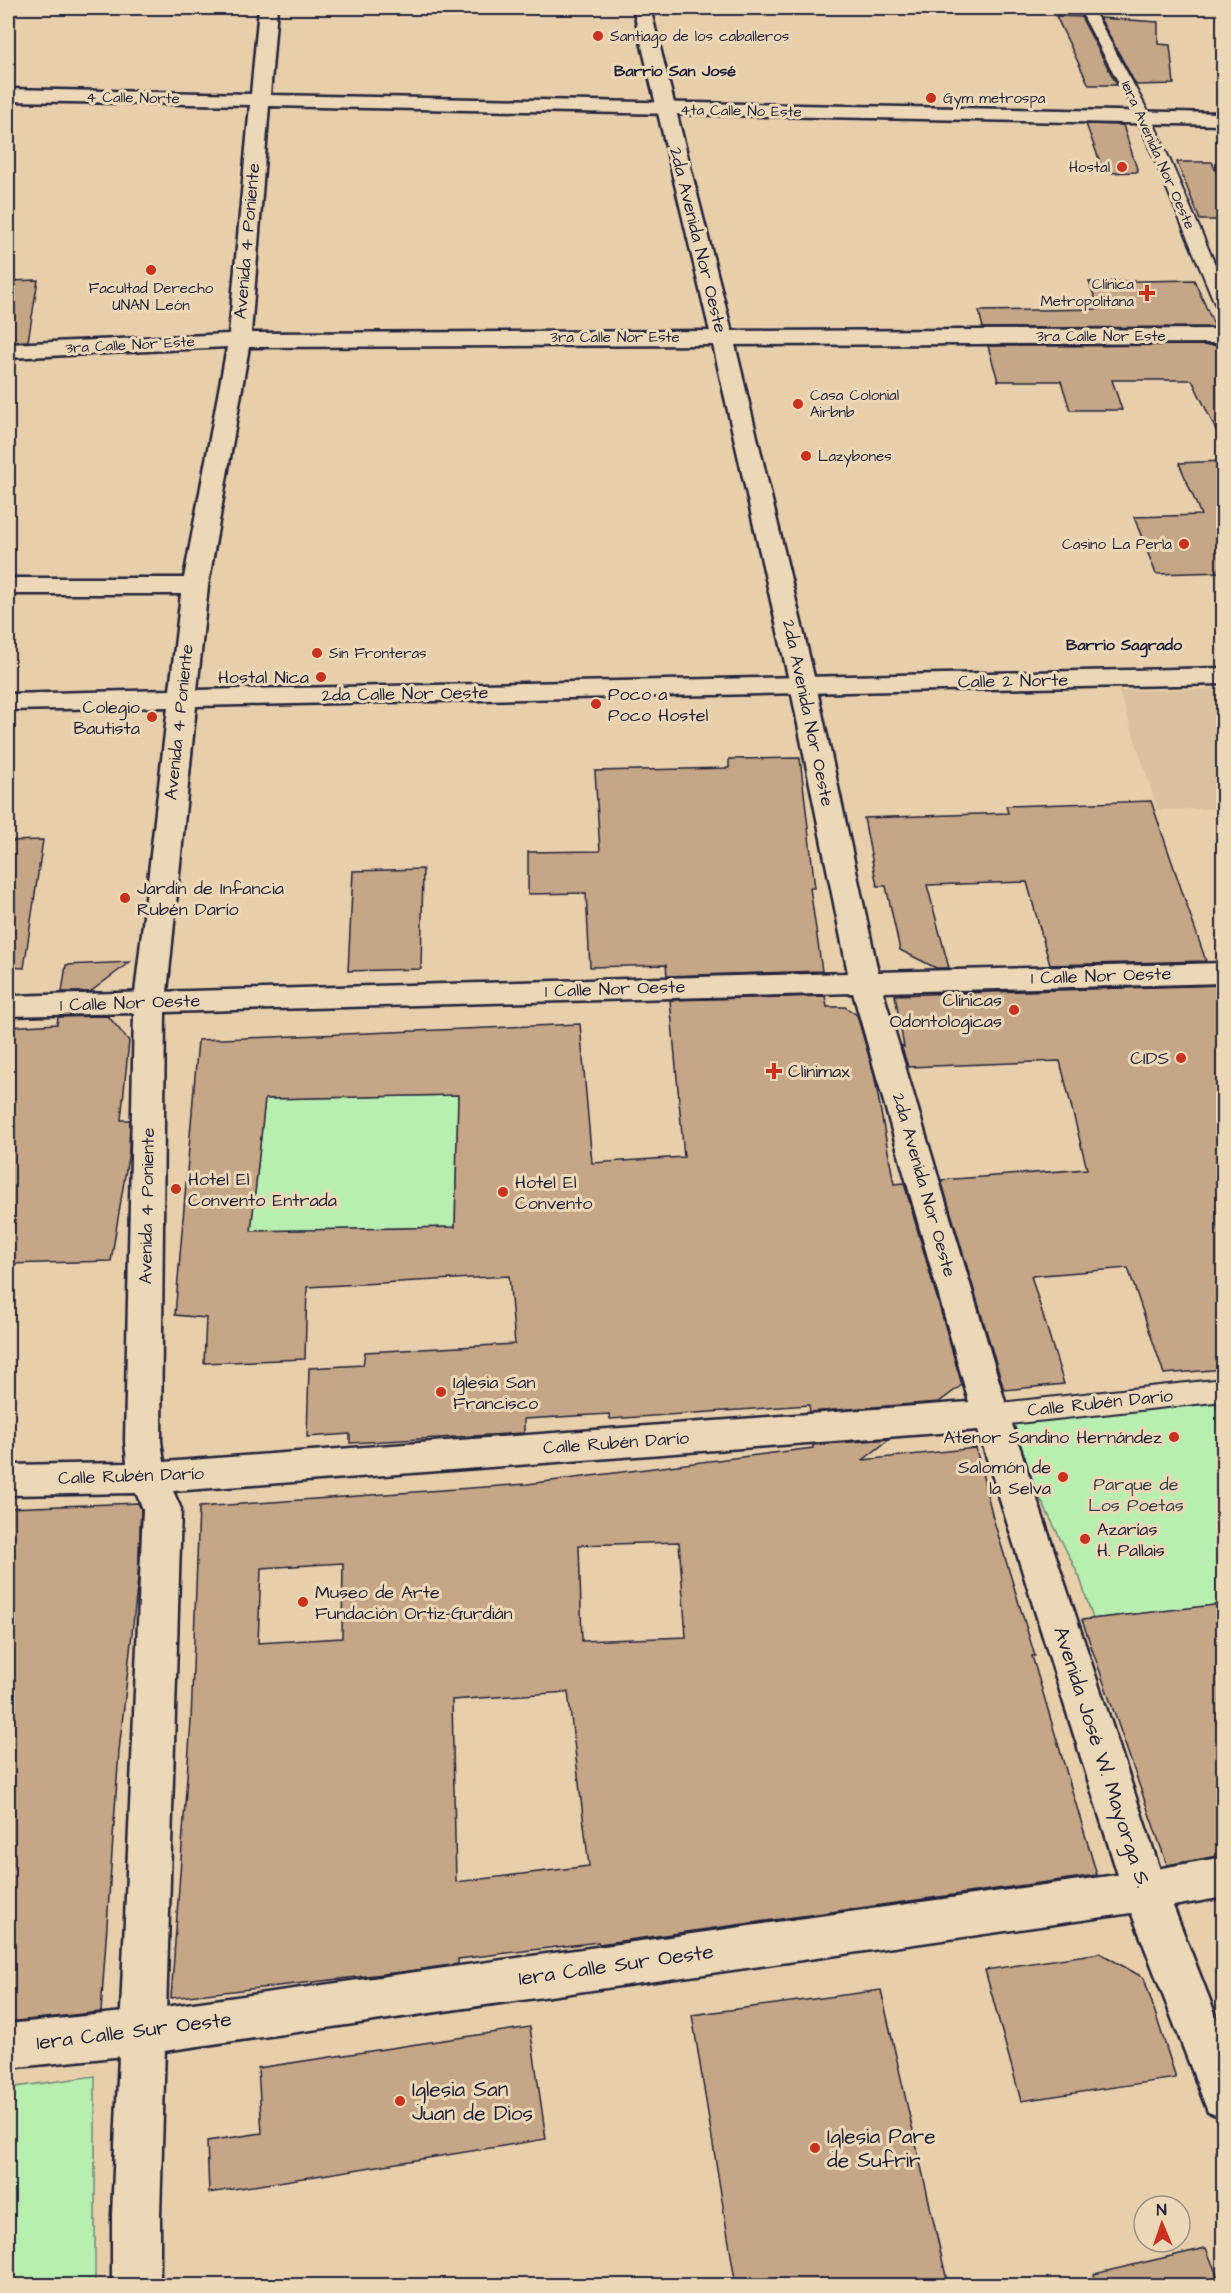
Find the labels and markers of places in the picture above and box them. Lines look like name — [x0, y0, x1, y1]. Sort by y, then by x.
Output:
place label: Santiago de los caballeros — [610, 26, 790, 48]
marker: Santiago de los caballeros — [591, 29, 605, 43]
place label: Gym metrospa — [943, 88, 1046, 110]
marker: Gym metrospa — [924, 91, 938, 105]
place label: Hostal — [1069, 157, 1110, 178]
marker: Hostal — [1115, 160, 1129, 174]
marker: Facultad Derecho UNAN León — [144, 263, 158, 277]
place label: Clínica Metropolitana — [1040, 274, 1134, 312]
place label: Facultad Derecho UNAN León — [89, 278, 214, 316]
marker: Clínica Metropolitana — [1138, 284, 1156, 302]
place label: Casa Colonial Airbnb — [810, 385, 899, 423]
marker: Casa Colonial Airbnb — [791, 397, 805, 411]
place label: Lazybones — [818, 446, 892, 468]
marker: Lazybones — [799, 449, 813, 463]
place label: Casino La Perla — [1062, 534, 1172, 555]
marker: Casino La Perla — [1177, 537, 1191, 551]
place label: Sin Fronteras — [329, 643, 427, 664]
marker: Sin Fronteras — [310, 646, 324, 660]
place label: Hostal Nica — [218, 665, 309, 690]
marker: Hostal Nica — [314, 670, 328, 684]
place label: Poco a Poco Hostel — [608, 682, 708, 728]
place label: Colegio Bautista — [73, 695, 140, 741]
marker: Poco a Poco Hostel — [589, 697, 603, 711]
marker: Colegio Bautista — [145, 710, 159, 724]
place label: Jardín de Infancia Rubén Darío — [137, 876, 284, 922]
marker: Jardín de Infancia Rubén Darío — [118, 891, 132, 905]
place label: Clínicas Odontologicas — [890, 988, 1002, 1035]
marker: Clínicas Odontologicas — [1007, 1003, 1021, 1017]
place label: CIDS — [1130, 1046, 1169, 1071]
marker: CIDS — [1174, 1051, 1188, 1065]
place label: Clinimax — [788, 1059, 850, 1084]
marker: Clinimax — [765, 1062, 783, 1080]
place label: Hotel El Convento Entrada — [188, 1167, 337, 1213]
place label: Hotel El Convento — [515, 1170, 592, 1216]
marker: Hotel El Convento Entrada — [169, 1182, 183, 1196]
marker: Hotel El Convento — [496, 1185, 510, 1199]
place label: Iglesia San Francisco — [453, 1370, 538, 1416]
marker: Iglesia San Francisco — [434, 1385, 448, 1399]
place label: Atenor Sandino Hernández — [944, 1425, 1162, 1450]
marker: Atenor Sandino Hernández — [1167, 1430, 1181, 1444]
place label: Salomón de la Selva — [958, 1455, 1051, 1501]
marker: Salomón de la Selva — [1056, 1470, 1070, 1484]
place label: Azarías H. Pallais — [1097, 1517, 1165, 1563]
marker: Azarías H. Pallais — [1078, 1532, 1092, 1546]
place label: Museo de Arte Fundación Ortiz-Gurdián — [315, 1580, 513, 1626]
marker: Museo de Arte Fundación Ortiz-Gurdián — [296, 1595, 310, 1609]
place label: Iglesia San Juan de Dios — [412, 2075, 533, 2128]
marker: Iglesia San Juan de Dios — [393, 2094, 407, 2108]
place label: Iglesia Pare de Sufrir — [827, 2122, 936, 2175]
marker: Iglesia Pare de Sufrir — [808, 2141, 822, 2155]

